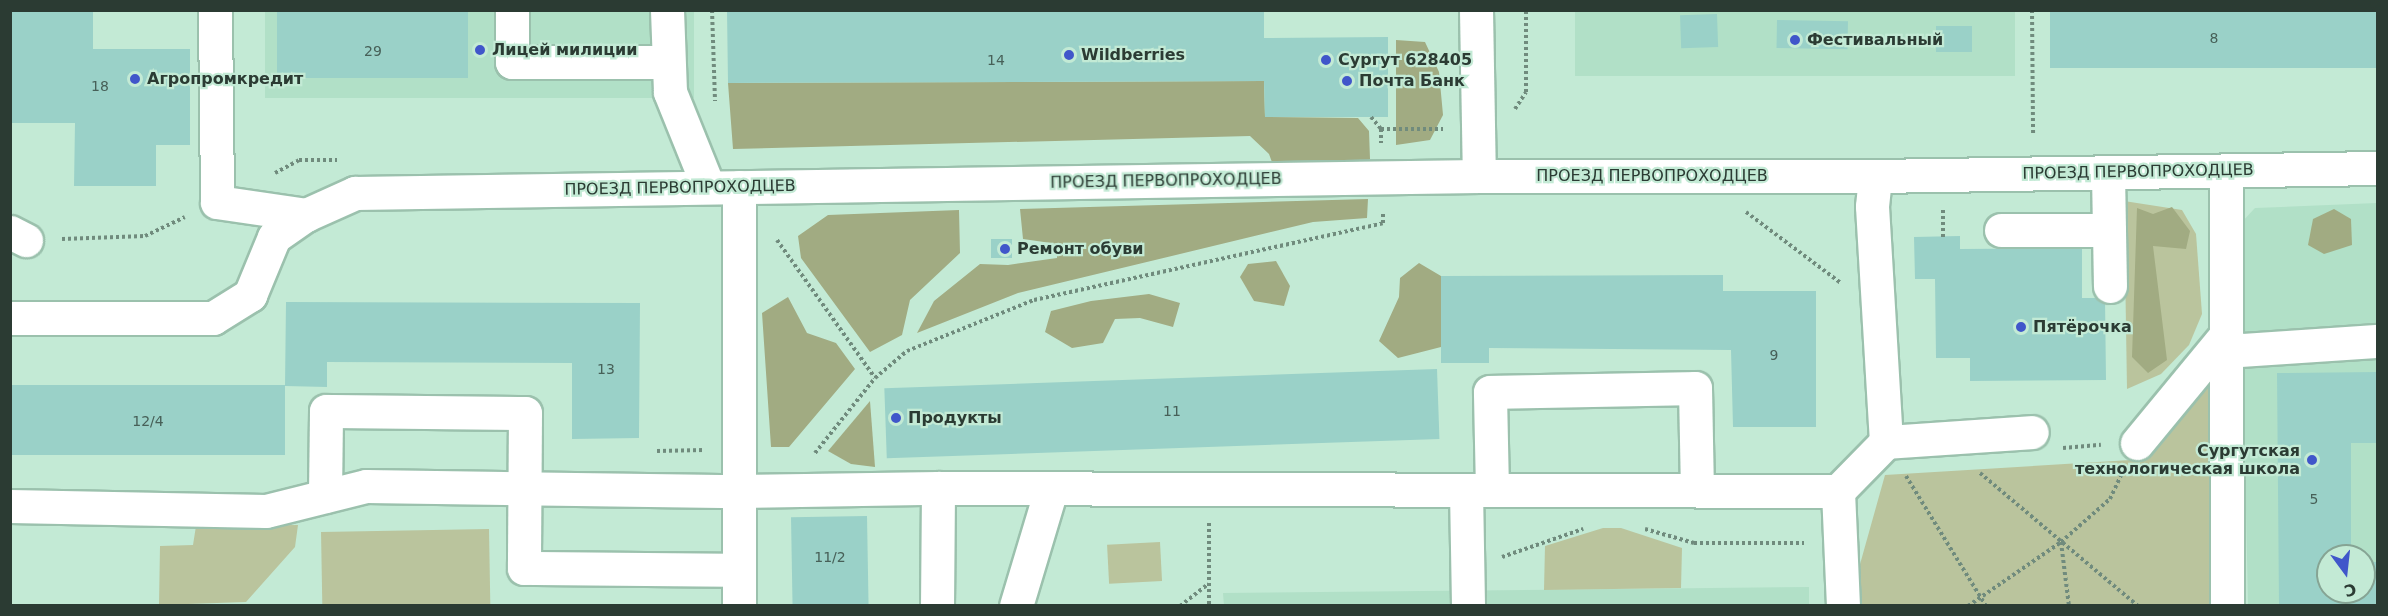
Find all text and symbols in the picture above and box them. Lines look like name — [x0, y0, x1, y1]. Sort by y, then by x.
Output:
place label: Фестивальный — [1807, 30, 1943, 50]
house number: 8 — [2210, 30, 2218, 46]
marker: Фестивальный — [1788, 33, 1802, 47]
place label: Лицей милиции — [492, 40, 637, 60]
house number: 29 — [364, 43, 382, 59]
marker: Лицей милиции — [473, 43, 487, 57]
place label: Wildberries — [1081, 45, 1185, 65]
marker: Wildberries — [1062, 48, 1076, 62]
place label: Сургут 628405 — [1338, 50, 1472, 70]
house number: 14 — [987, 52, 1005, 68]
marker: Сургут 628405 — [1319, 53, 1333, 67]
place label: Агропромкредит — [147, 69, 303, 89]
place label: Почта Банк — [1359, 71, 1465, 91]
marker: Агропромкредит — [128, 72, 142, 86]
marker: Почта Банк — [1340, 74, 1354, 88]
house number: 18 — [91, 78, 109, 94]
street label: ПРОЕЗД ПЕРВОПРОХОДЦЕВ — [2022, 160, 2254, 184]
street label: ПРОЕЗД ПЕРВОПРОХОДЦЕВ — [1536, 166, 1768, 186]
street label: ПРОЕЗД ПЕРВОПРОХОДЦЕВ — [1050, 169, 1282, 193]
street label: ПРОЕЗД ПЕРВОПРОХОДЦЕВ — [564, 176, 796, 200]
place label: Ремонт обуви — [1017, 239, 1143, 259]
marker: Ремонт обуви — [998, 242, 1012, 256]
place label: Пятёрочка — [2033, 317, 2132, 337]
marker: Пятёрочка — [2014, 320, 2028, 334]
house number: 9 — [1770, 347, 1778, 363]
house number: 13 — [597, 361, 615, 377]
house number: 11 — [1163, 403, 1181, 419]
place label: Продукты — [908, 408, 1002, 428]
marker: Продукты — [889, 411, 903, 425]
house number: 12/4 — [132, 413, 164, 429]
place label: Сургутская технологическая школа — [2075, 441, 2300, 479]
marker: Сургутская технологическая школа — [2305, 453, 2319, 467]
house number: 5 — [2310, 491, 2318, 507]
north arrow — [2316, 544, 2376, 604]
house number: 11/2 — [814, 549, 846, 565]
text: С — [2342, 579, 2358, 601]

